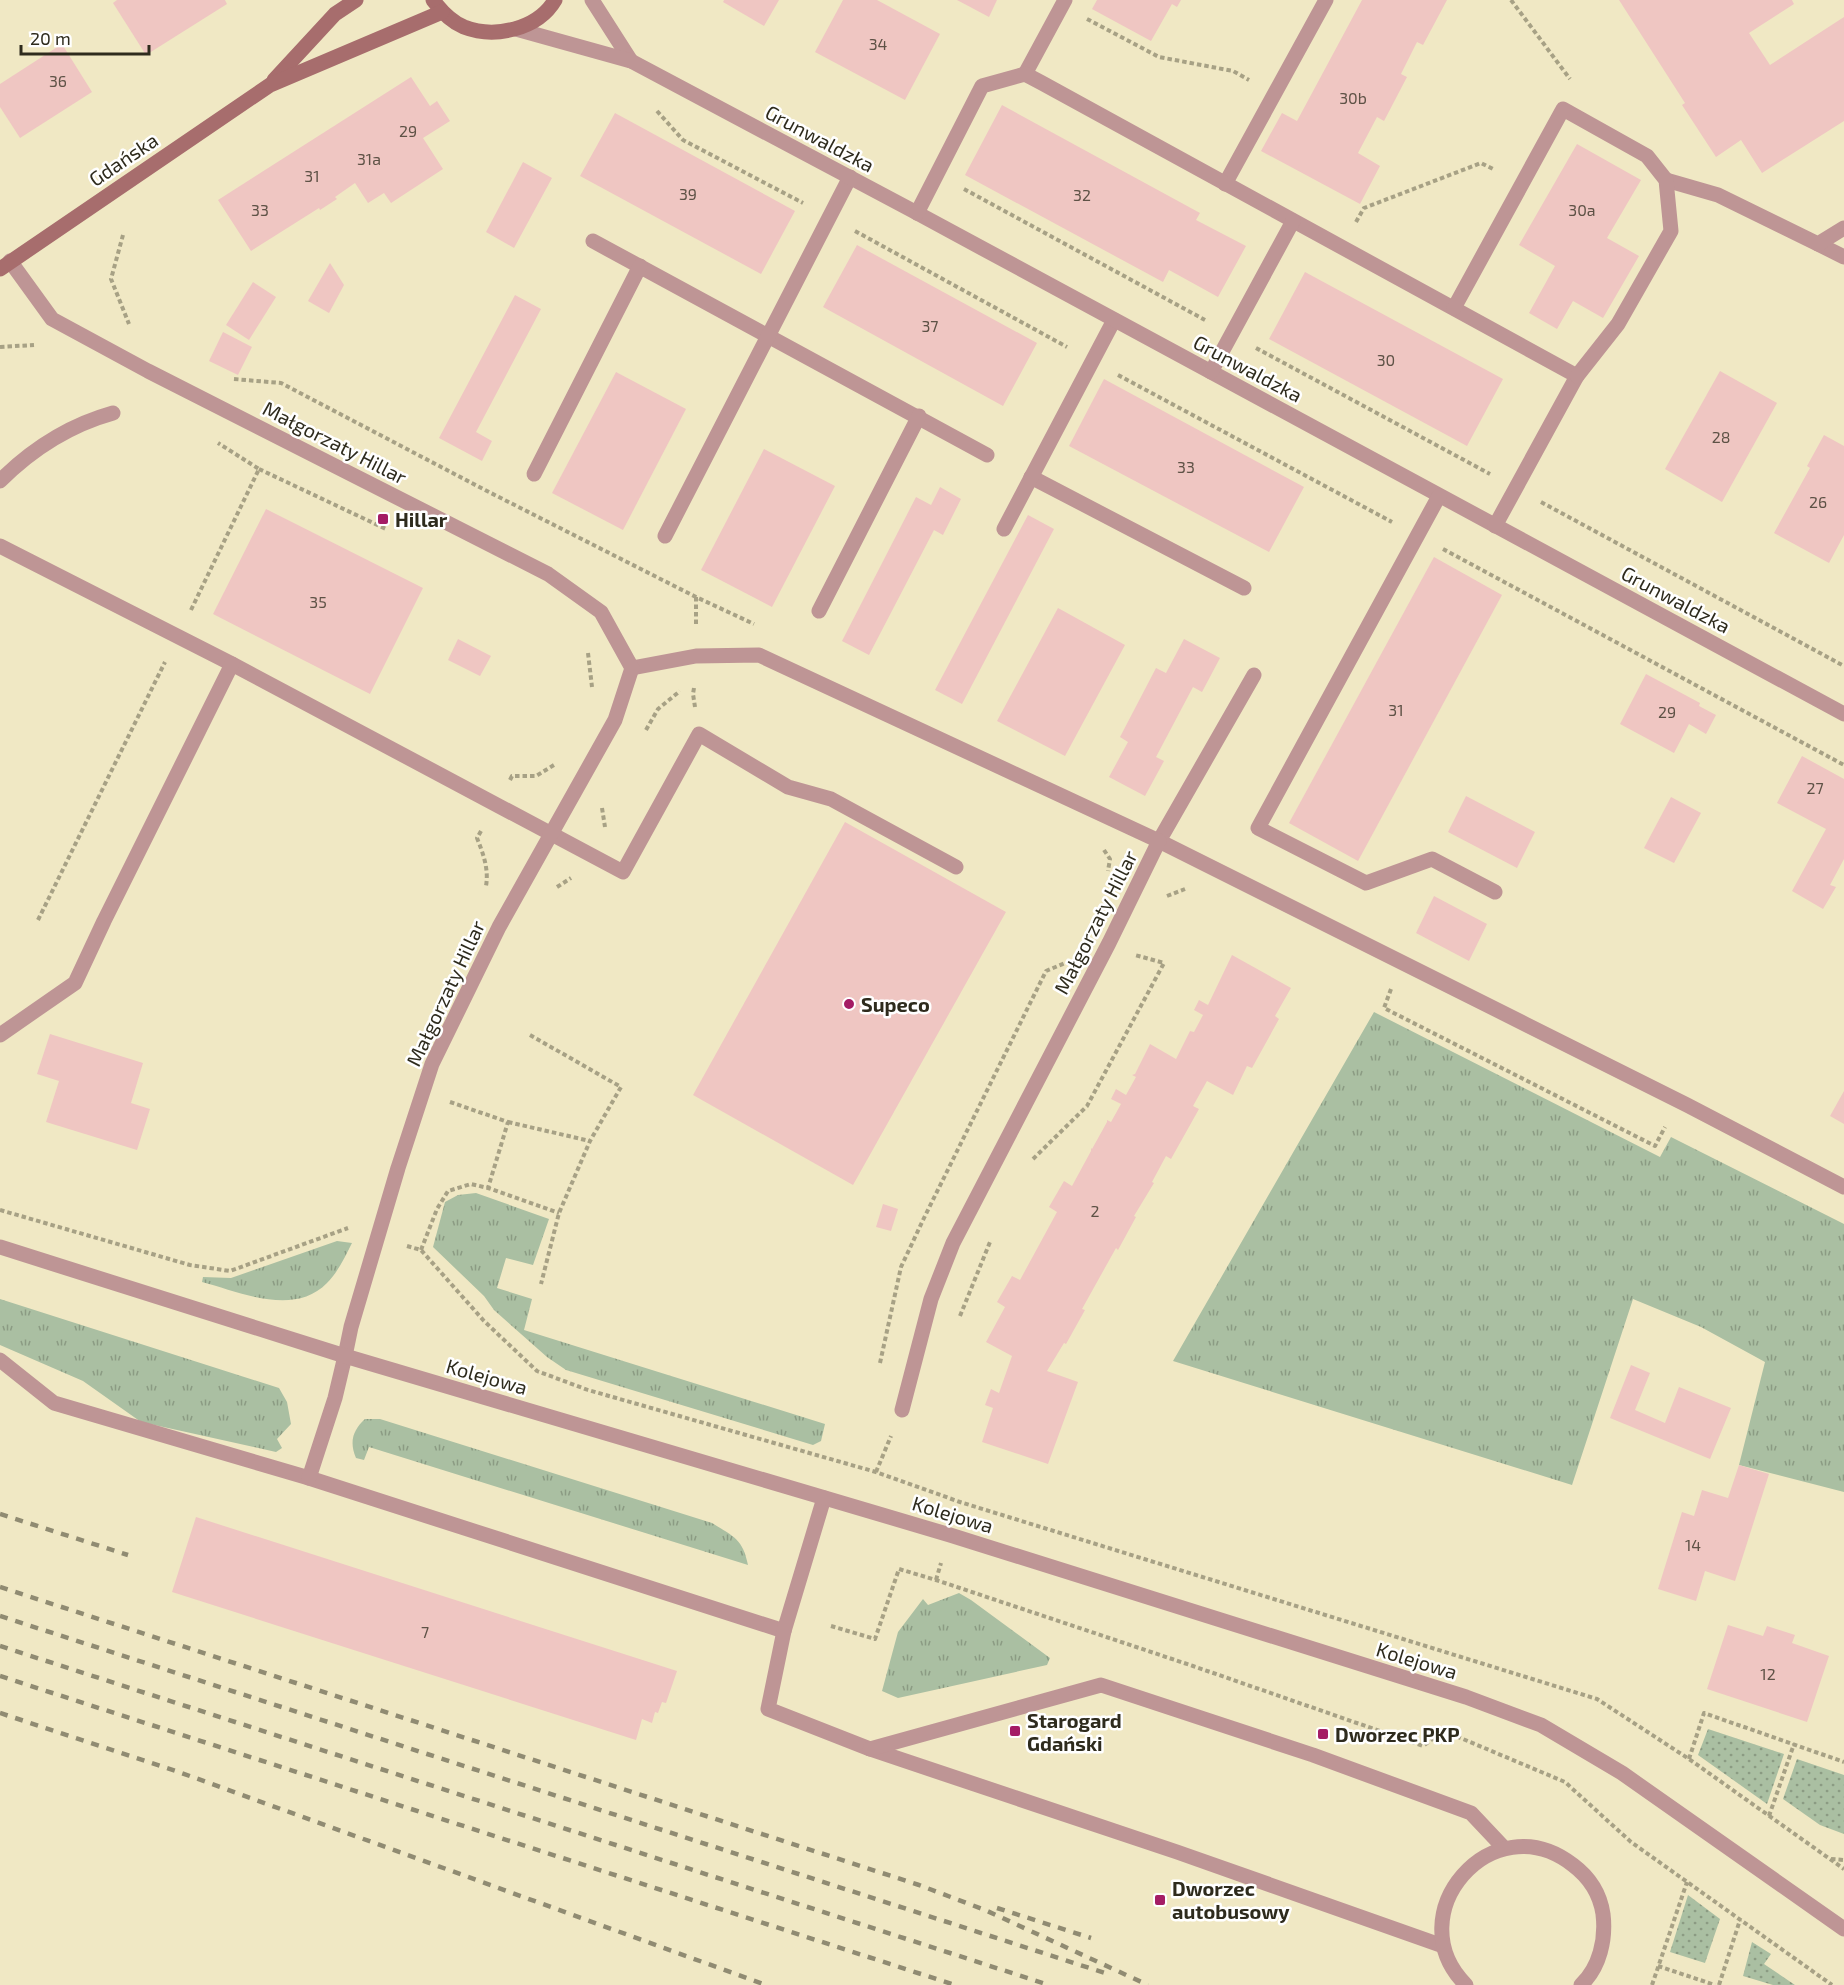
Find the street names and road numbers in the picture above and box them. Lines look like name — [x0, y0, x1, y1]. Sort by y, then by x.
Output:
street label: Grunwaldzka — [761, 99, 879, 177]
street label: Gdańska — [84, 127, 162, 191]
street label: Grunwaldzka — [1189, 329, 1307, 407]
street label: Małgorzaty Hillar — [259, 395, 411, 489]
street label: Grunwaldzka — [1617, 560, 1735, 638]
street label: Małgorzaty Hillar — [1048, 846, 1142, 998]
street label: Małgorzaty Hillar — [401, 916, 489, 1070]
street label: Kolejowa — [444, 1353, 530, 1399]
street label: Kolejowa — [910, 1490, 996, 1538]
street label: Kolejowa — [1374, 1636, 1460, 1684]

